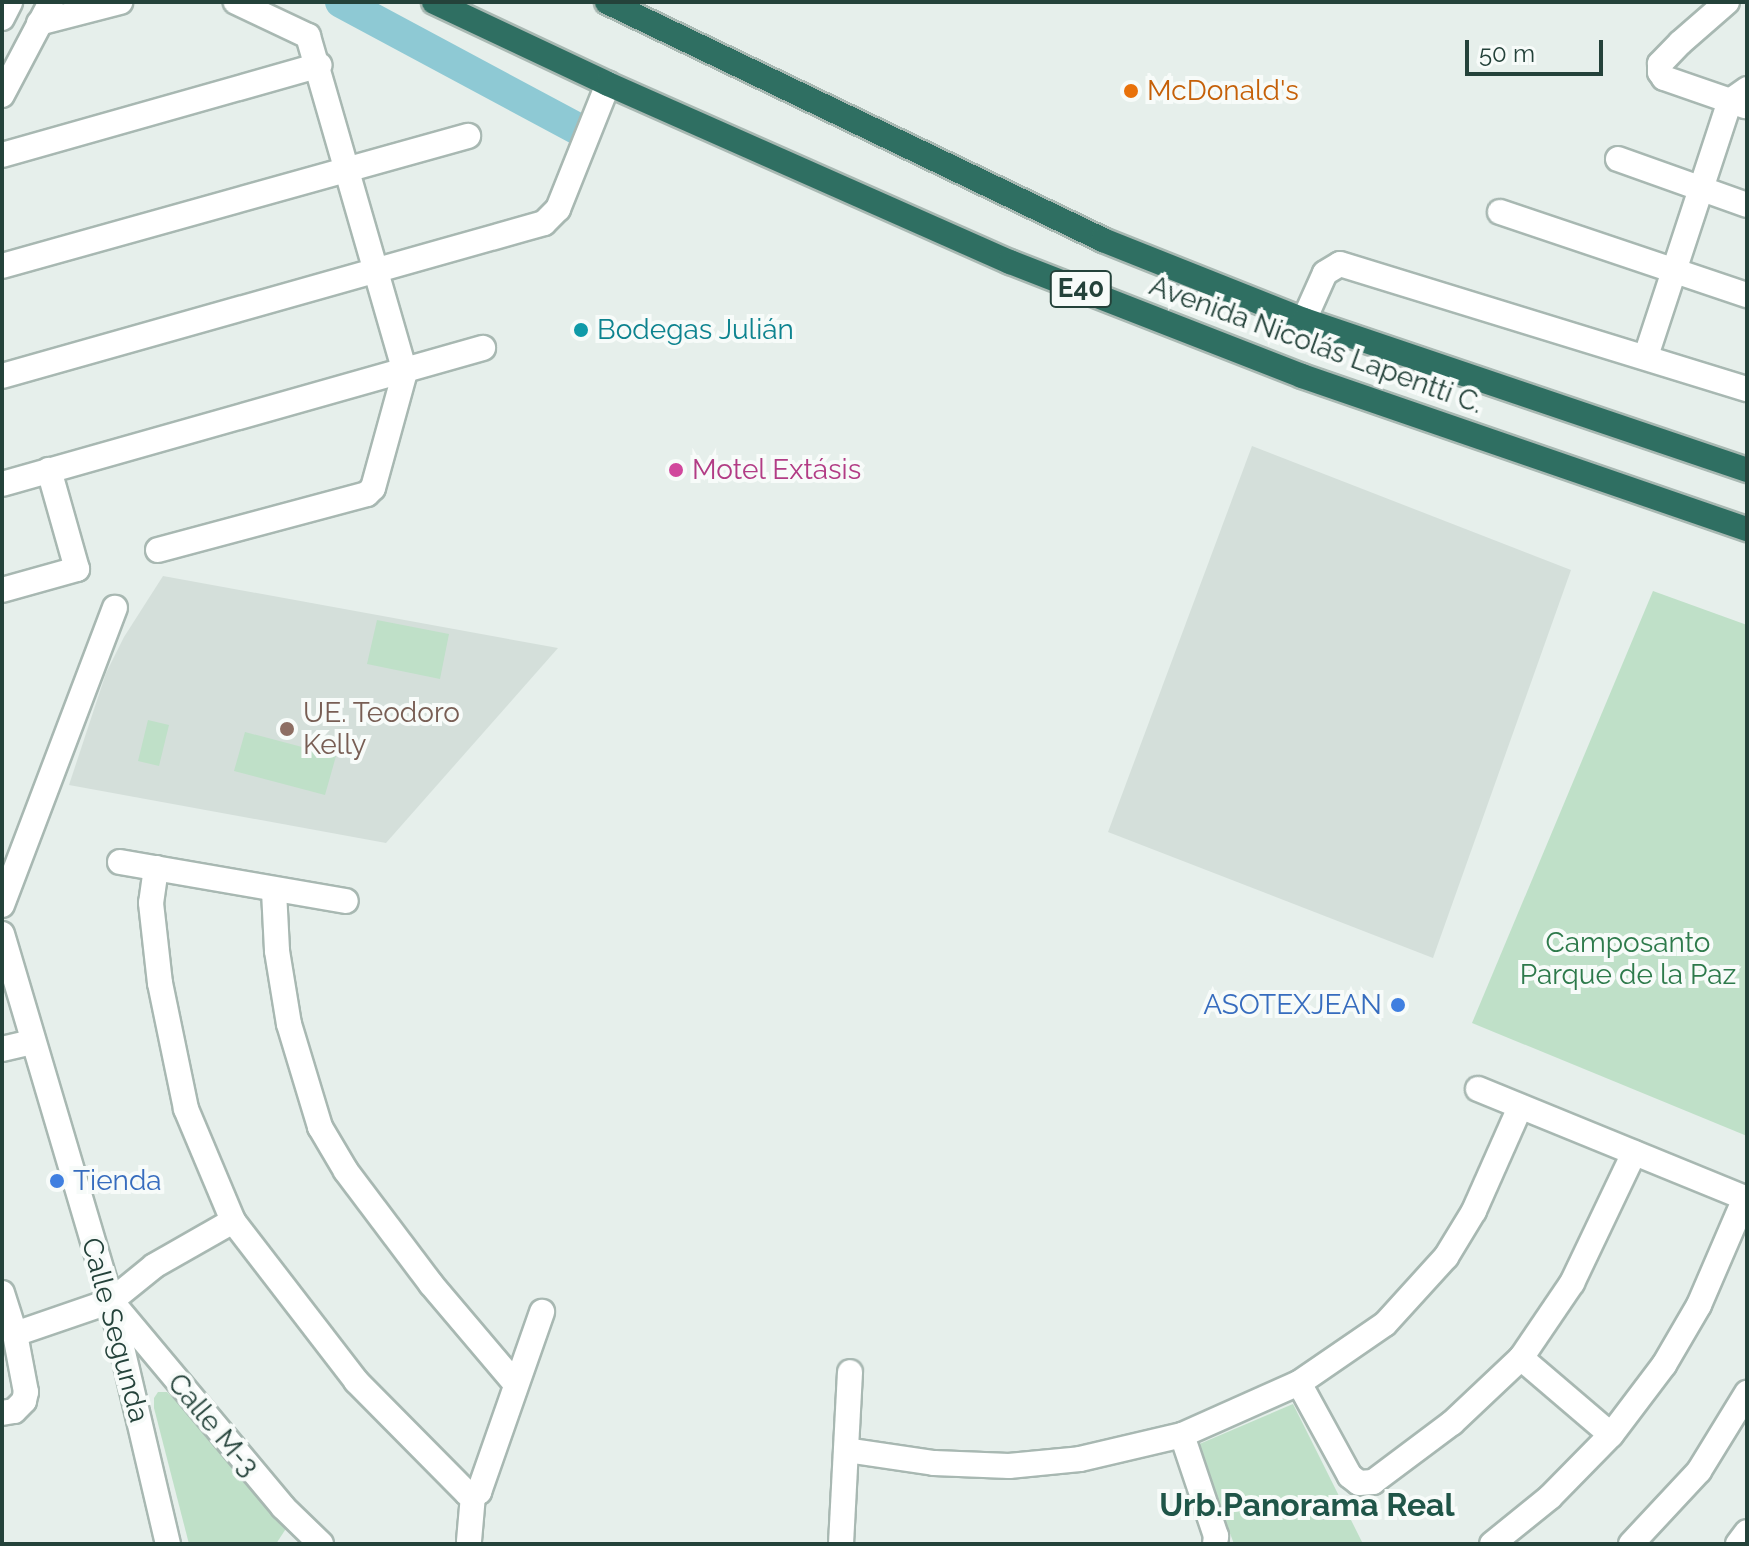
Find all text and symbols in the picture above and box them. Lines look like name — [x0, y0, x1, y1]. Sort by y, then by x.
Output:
scale bar — [1469, 24, 1607, 74]
text: 50 m — [1479, 39, 1535, 68]
place label: McDonald's — [1147, 74, 1299, 108]
marker: McDonald's — [1122, 82, 1140, 100]
road number: E40 — [1049, 267, 1113, 311]
street label: Avenida Nicolás Lapentti C. — [1145, 269, 1487, 421]
place label: Bodegas Julián — [597, 313, 795, 347]
marker: Bodegas Julián — [572, 321, 590, 339]
place label: Motel Extásis — [692, 453, 862, 487]
marker: Motel Extásis — [667, 461, 685, 479]
place label: UE. Teodoro Kelly — [303, 696, 461, 762]
marker: UE. Teodoro Kelly — [278, 720, 296, 738]
park label: Camposanto Parque de la Paz — [1520, 926, 1736, 992]
place label: ASOTEXJEAN — [1203, 988, 1382, 1022]
marker: ASOTEXJEAN — [1389, 996, 1407, 1014]
place label: Tienda — [73, 1164, 162, 1198]
marker: Tienda — [48, 1172, 66, 1190]
street label: Calle Segunda — [74, 1234, 156, 1426]
street label: Calle M-3 — [160, 1367, 266, 1483]
district label: Urb.Panorama Real — [1159, 1486, 1455, 1524]

